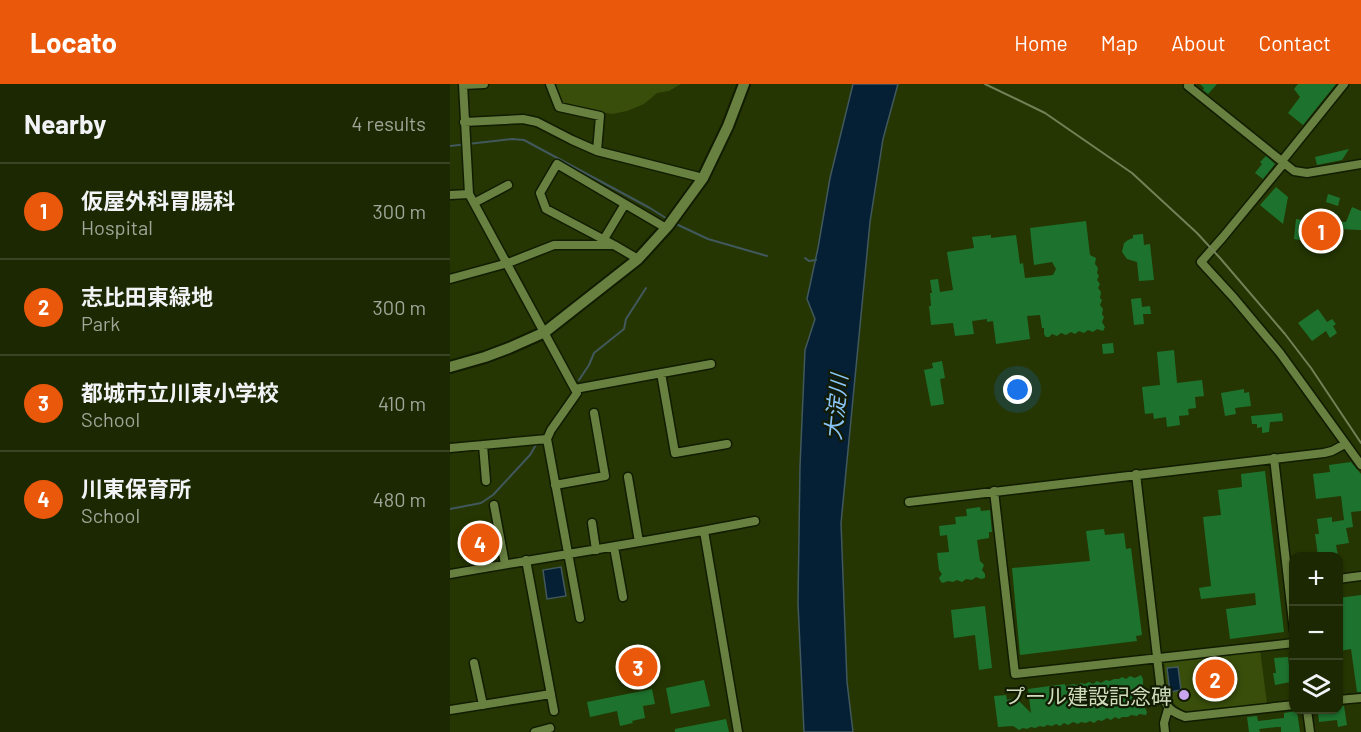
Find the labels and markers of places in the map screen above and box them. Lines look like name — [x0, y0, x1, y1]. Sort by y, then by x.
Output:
pin: 1 — [1302, 208, 1340, 254]
pin: 4 — [460, 520, 500, 566]
pin: 3 — [618, 644, 657, 690]
pin: 2 — [1196, 656, 1234, 702]
place label: プール建設記念碑 — [1004, 683, 1172, 708]
marker: プール建設記念碑 — [1177, 688, 1191, 702]

